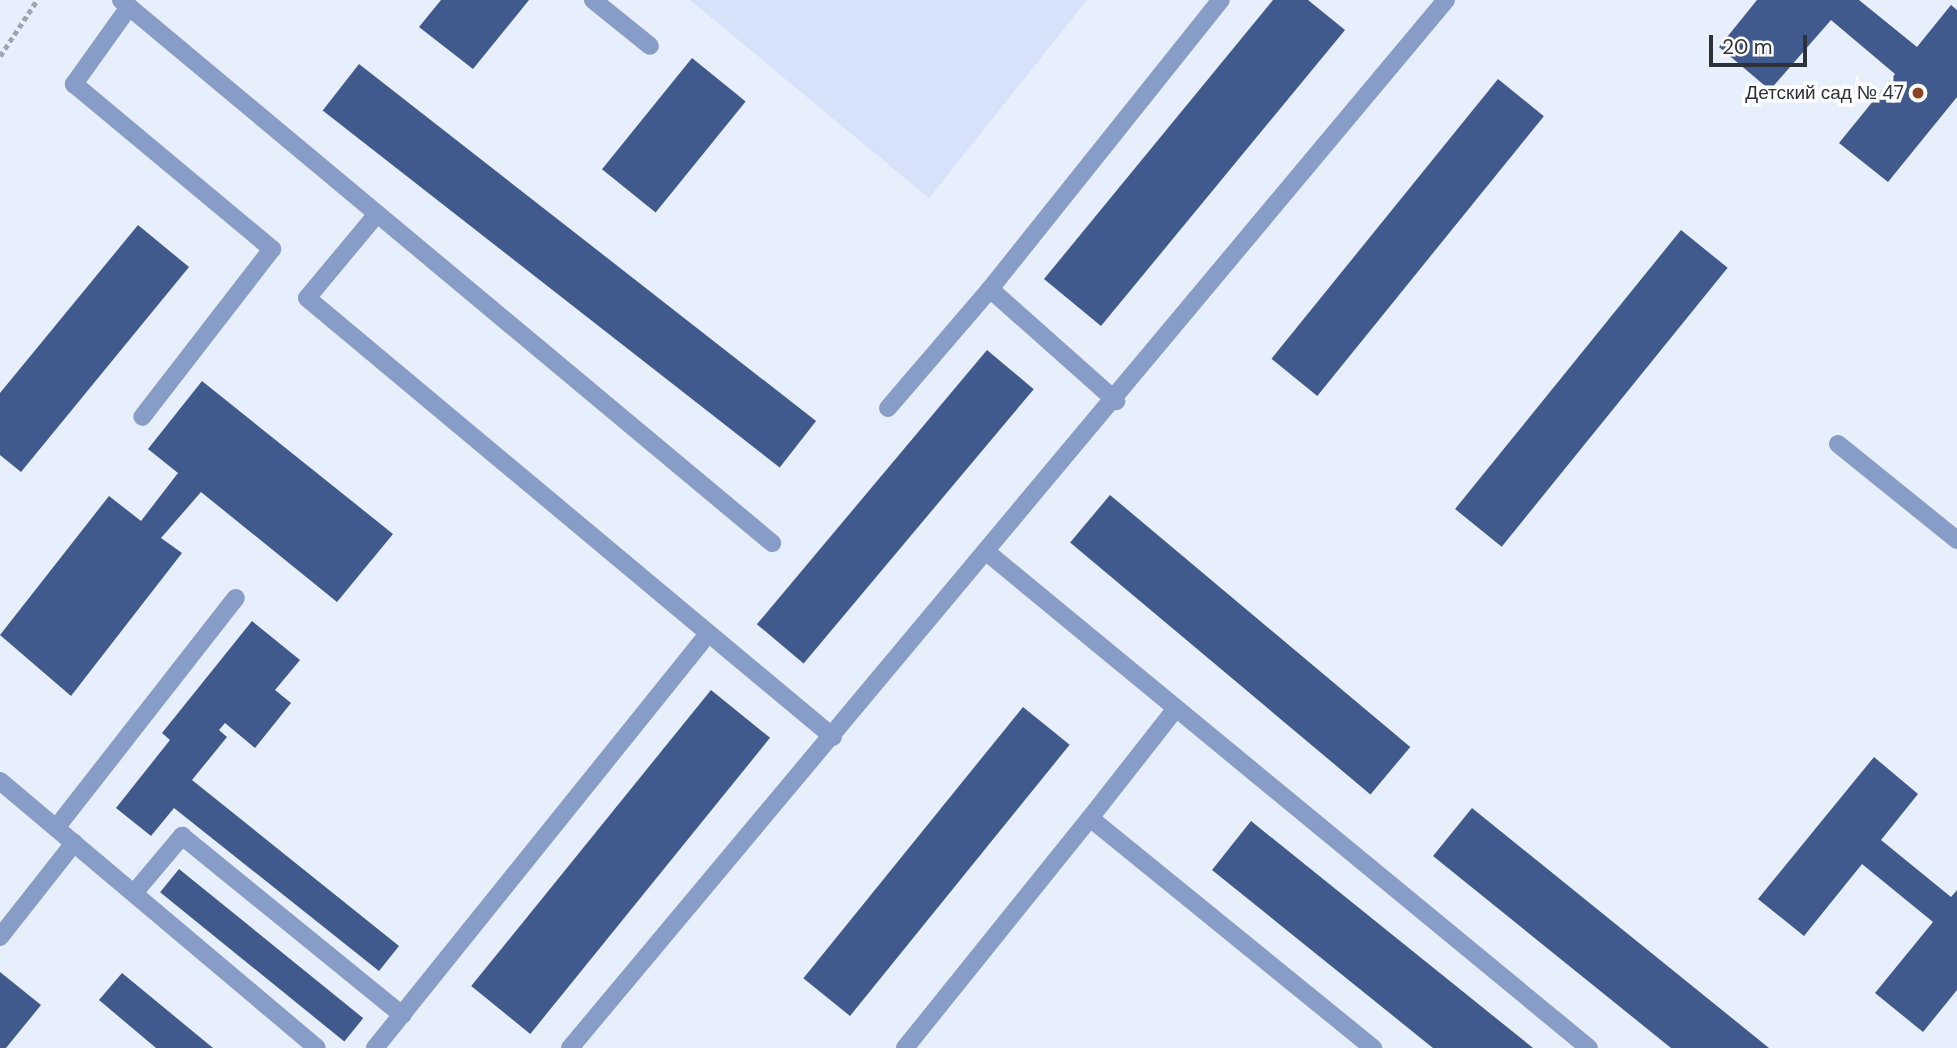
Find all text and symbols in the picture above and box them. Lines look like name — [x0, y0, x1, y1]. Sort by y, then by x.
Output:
scale bar — [1712, 21, 1810, 65]
text: 20 m — [1722, 33, 1773, 61]
place label: Детский сад № 47 — [1745, 82, 1904, 104]
marker: Детский сад № 47 — [1910, 85, 1926, 101]

